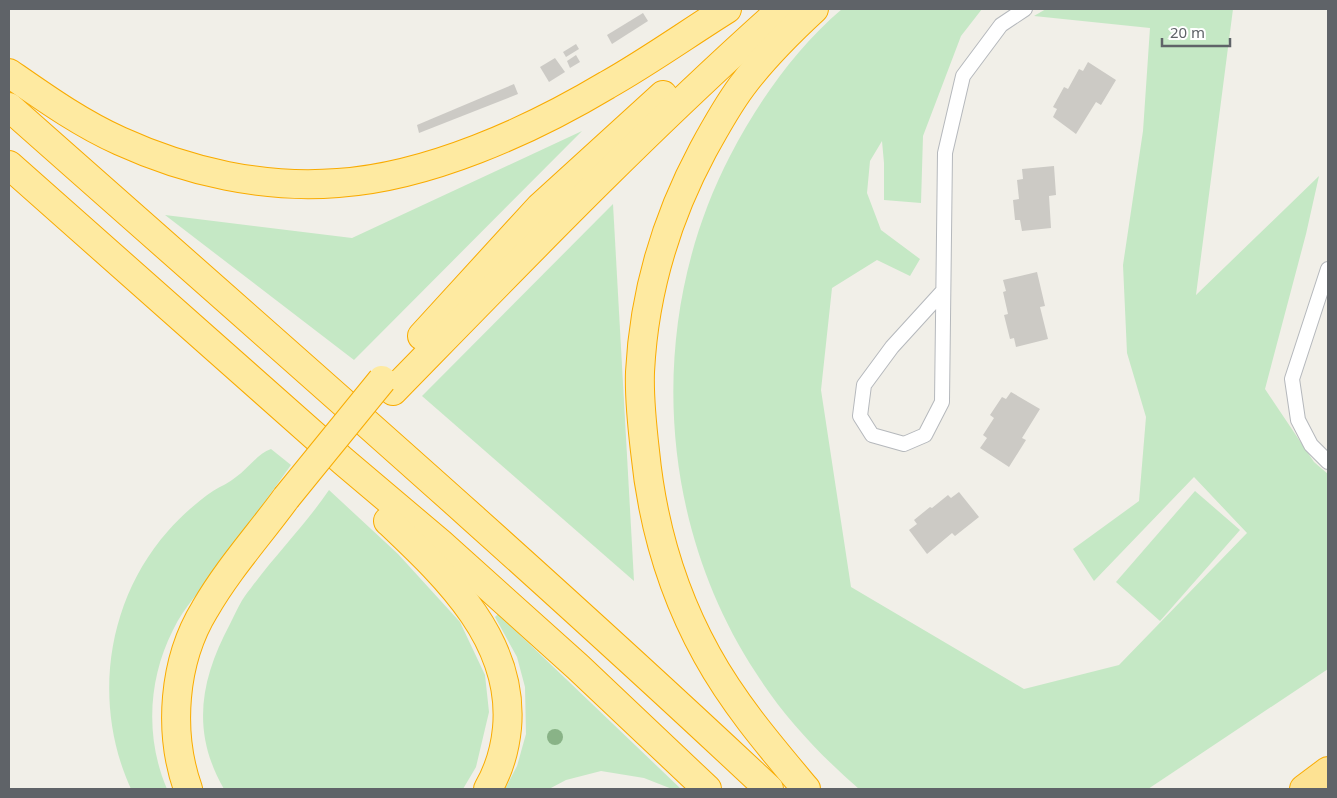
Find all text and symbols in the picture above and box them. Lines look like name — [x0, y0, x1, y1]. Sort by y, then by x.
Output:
scale bar — [1162, 15, 1230, 47]
text: 20 m — [1170, 22, 1205, 42]

